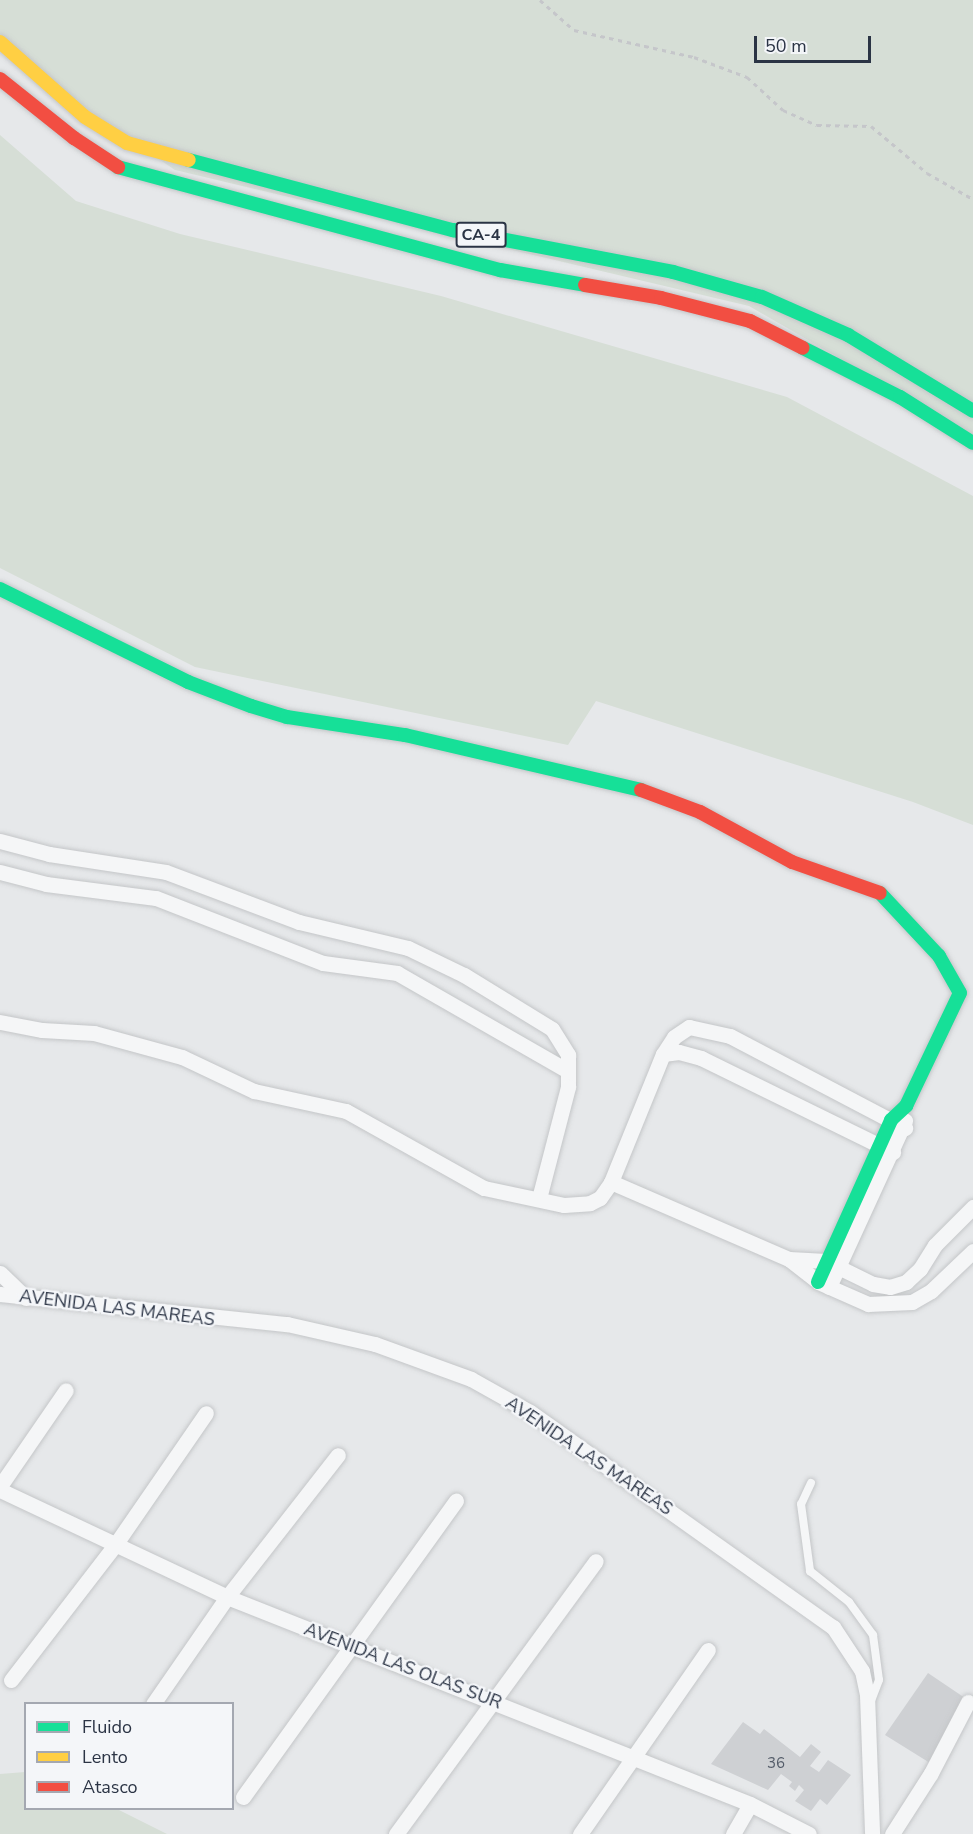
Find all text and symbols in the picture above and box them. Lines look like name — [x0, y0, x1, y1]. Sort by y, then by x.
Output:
scale bar — [757, 24, 874, 62]
text: 50 m — [765, 34, 807, 58]
road number: CA-4 — [456, 222, 506, 248]
street label: AVENIDA LAS MAREAS — [18, 1285, 216, 1331]
street label: AVENIDA LAS MAREAS — [501, 1392, 677, 1520]
street label: AVENIDA LAS OLAS SUR — [301, 1618, 505, 1714]
legend — [24, 1702, 234, 1810]
text: Fluido — [82, 1715, 132, 1739]
text: Lento — [82, 1745, 128, 1769]
house number: 36 — [767, 1755, 785, 1773]
text: Atasco — [82, 1775, 138, 1799]

